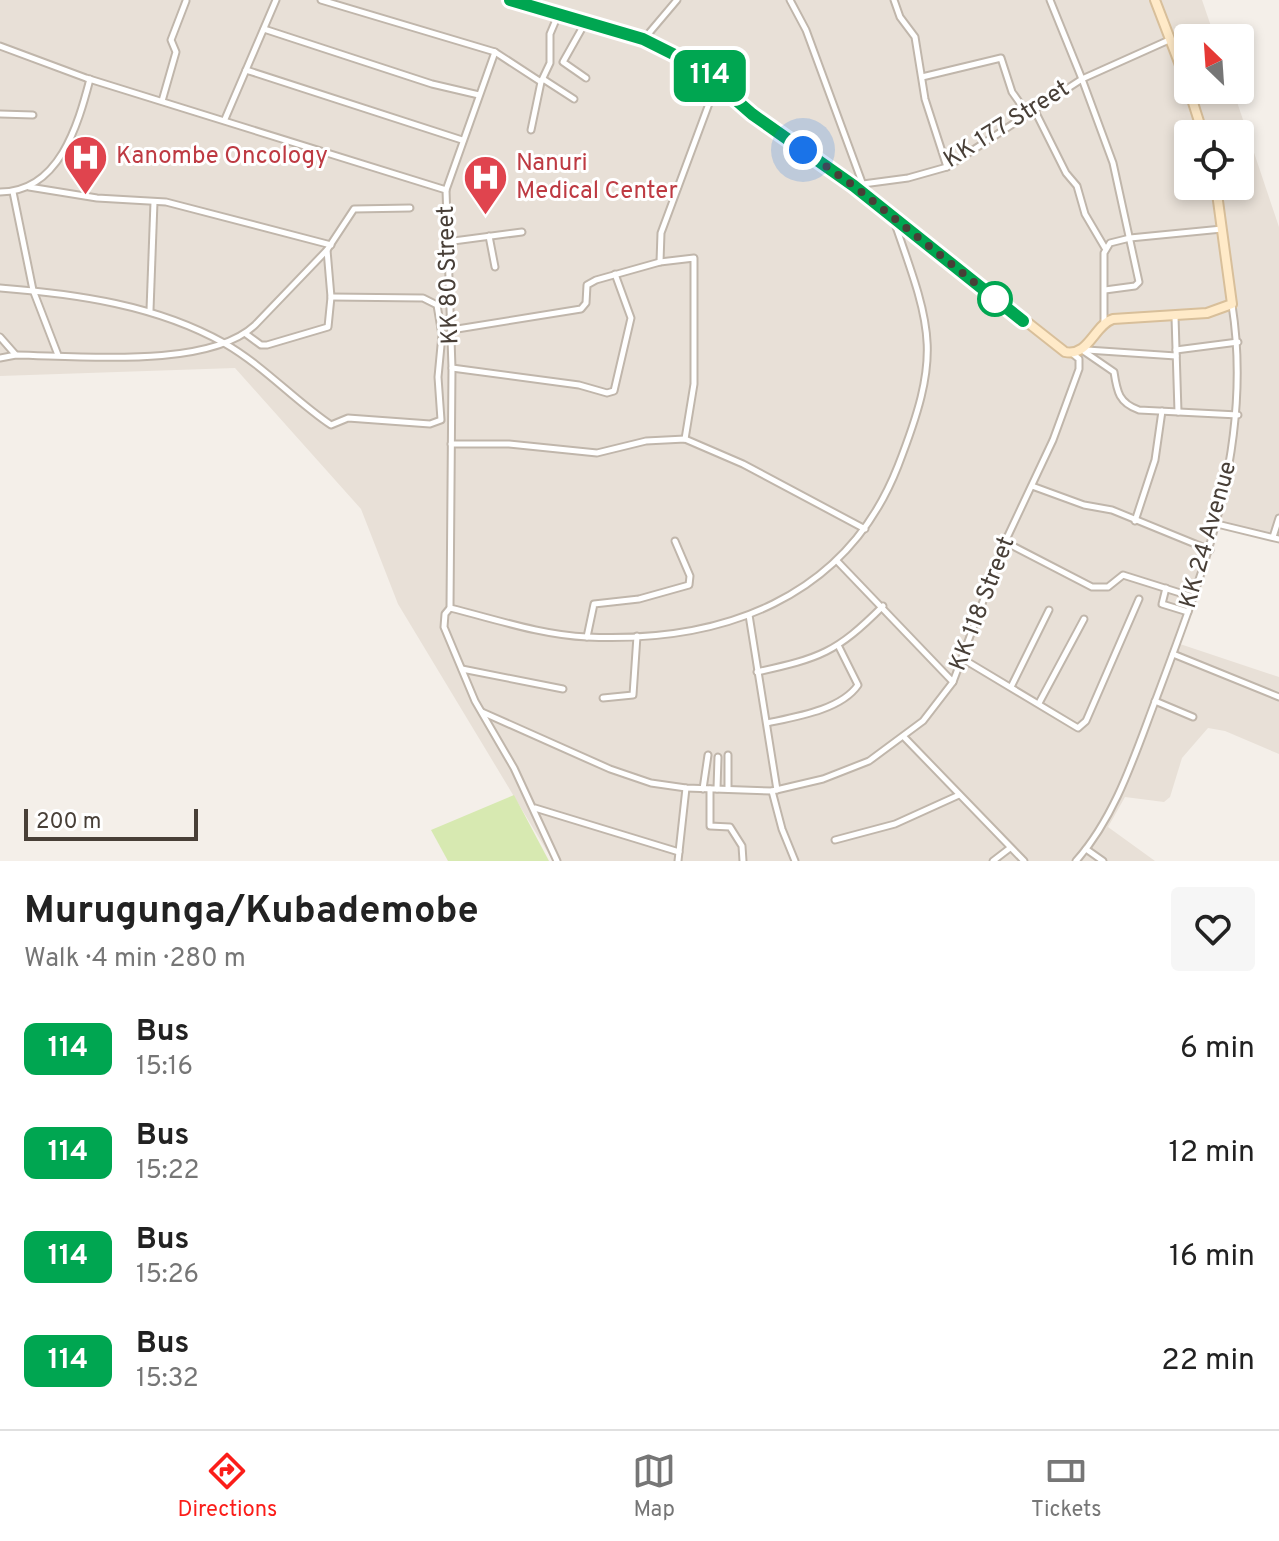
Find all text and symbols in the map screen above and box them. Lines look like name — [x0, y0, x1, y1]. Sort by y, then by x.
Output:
north arrow — [1174, 24, 1254, 104]
map controls — [1174, 24, 1254, 200]
line badge: 114 — [664, 50, 756, 102]
text: 114 — [690, 58, 730, 94]
street label: KK 177 Street — [939, 74, 1075, 176]
button: locate — [1174, 120, 1254, 200]
your location — [783, 130, 823, 170]
hospital icon: Kanombe Oncology — [61, 133, 109, 196]
place label: Kanombe Oncology — [116, 142, 328, 172]
place label: Nanuri Medical Center — [516, 149, 678, 207]
hospital icon: Nanuri Medical Center — [461, 154, 509, 217]
street label: KK 80 Street — [432, 205, 466, 345]
unlabelled marker — [978, 282, 1012, 316]
street label: KK 24 Avenue — [1174, 458, 1244, 612]
street label: KK 118 Street — [944, 533, 1022, 675]
scale bar — [24, 805, 198, 841]
text: 200 m — [36, 809, 101, 836]
button: heart — [1171, 887, 1255, 971]
text: Murugunga/Kubademobe — [24, 888, 479, 937]
text: Walk · 4 min · 280 m — [24, 943, 246, 976]
text: Bus — [136, 1014, 189, 1051]
text: 114 — [48, 1031, 88, 1067]
text: 6 min — [1180, 1031, 1255, 1068]
text: 15:16 — [136, 1051, 193, 1084]
text: Bus — [136, 1118, 189, 1155]
text: 114 — [48, 1135, 88, 1171]
text: 12 min — [1168, 1135, 1255, 1172]
text: 15:22 — [136, 1155, 200, 1188]
text: Bus — [136, 1222, 189, 1259]
text: 114 — [48, 1239, 88, 1275]
text: 16 min — [1169, 1239, 1255, 1276]
text: 15:26 — [136, 1259, 199, 1292]
text: Bus — [136, 1326, 189, 1363]
text: 114 — [48, 1343, 88, 1379]
text: 22 min — [1161, 1343, 1255, 1380]
text: 15:32 — [136, 1363, 199, 1396]
tab: Directions — [177, 1449, 277, 1524]
tab: Map — [632, 1449, 676, 1524]
tab: Tickets — [1031, 1449, 1102, 1524]

